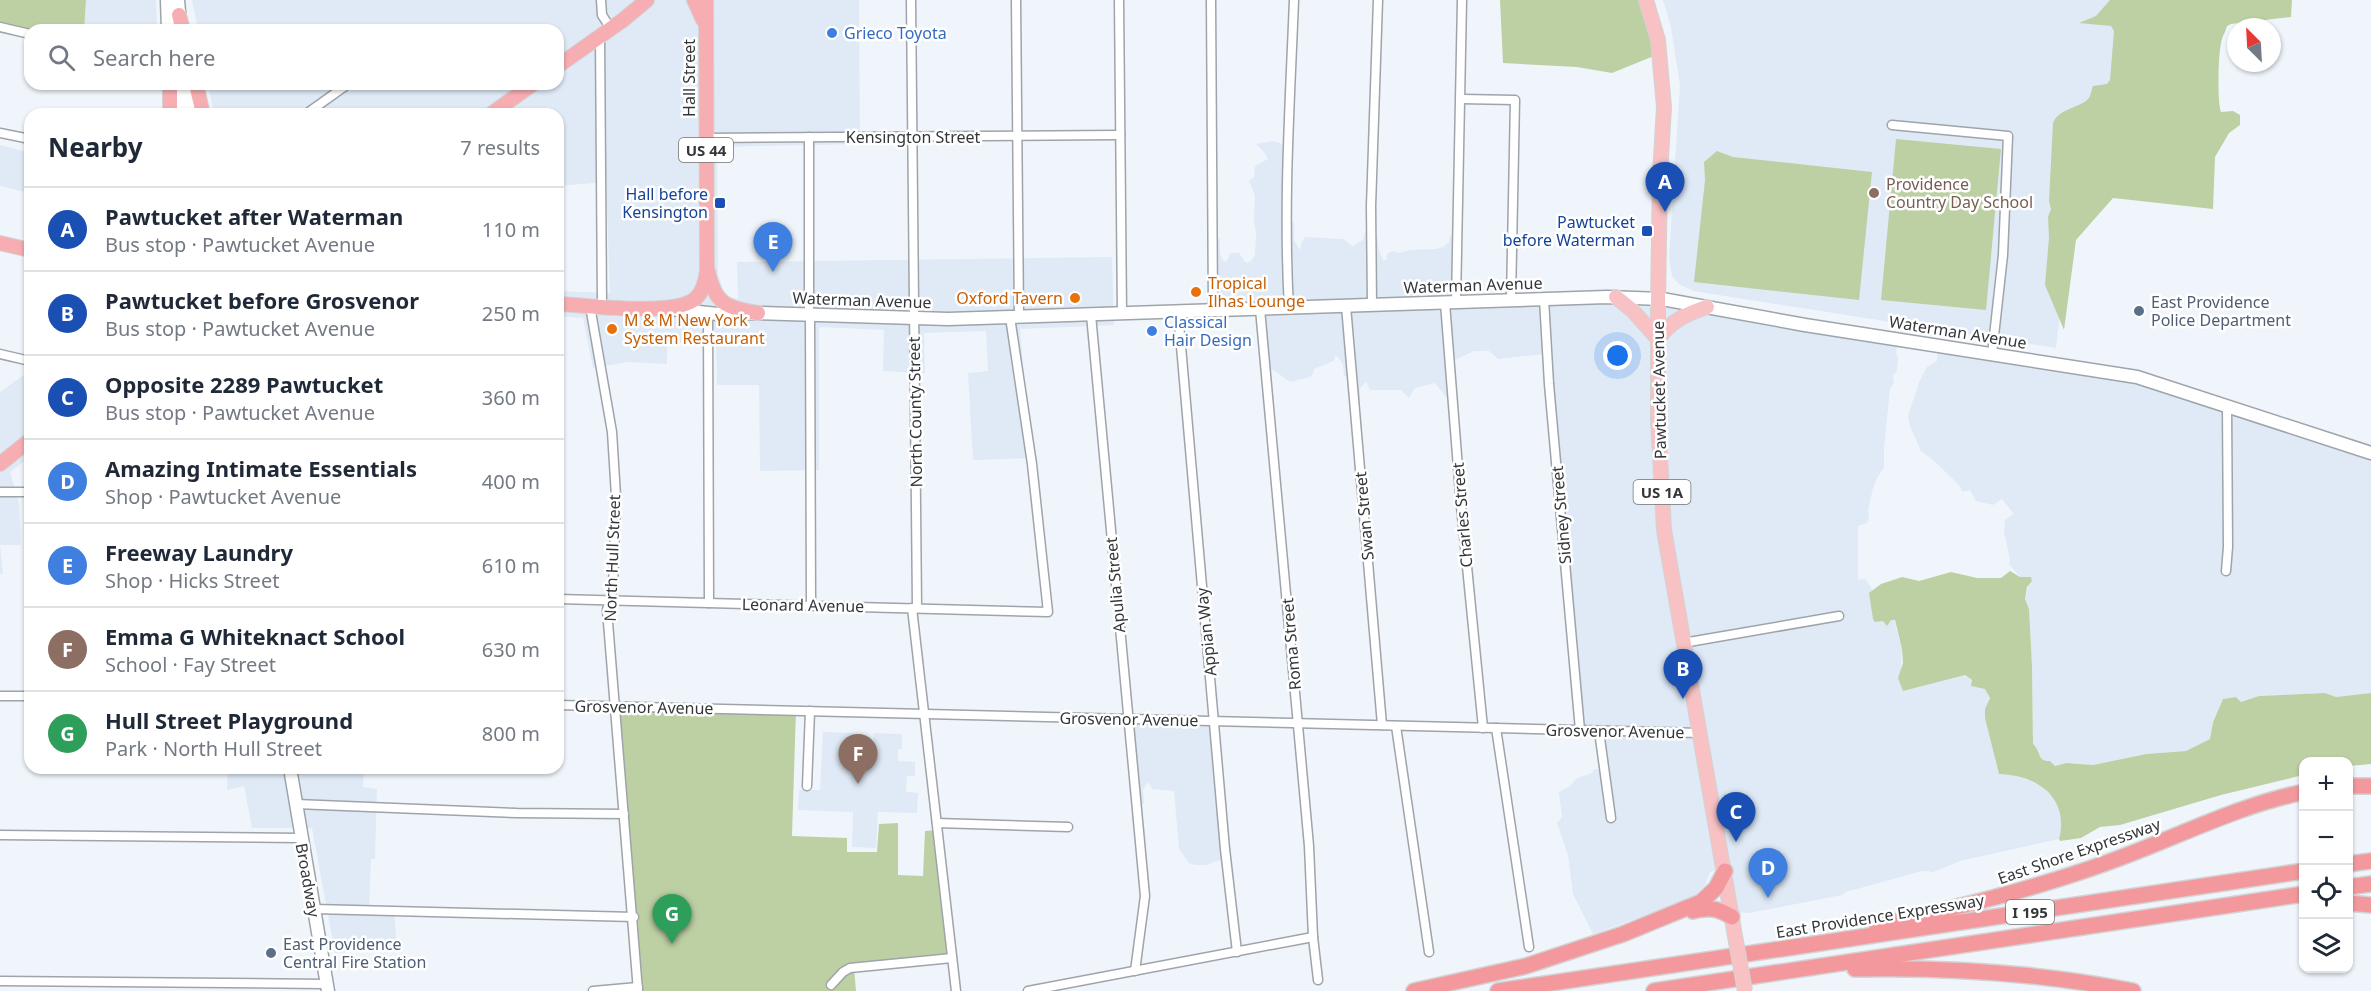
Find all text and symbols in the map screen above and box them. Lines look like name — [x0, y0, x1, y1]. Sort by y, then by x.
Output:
north arrow — [2227, 18, 2281, 72]
place label: Grieco Toyota — [844, 22, 947, 44]
search box — [24, 24, 564, 90]
marker: Grieco Toyota — [825, 26, 839, 40]
street label: Hall Street — [678, 39, 700, 117]
icon: search — [45, 41, 78, 74]
text: Search here — [93, 42, 215, 72]
street label: Kensington Street — [846, 126, 980, 148]
text: Nearby — [48, 129, 143, 165]
text: 7 results — [460, 134, 540, 161]
road number: US 44 — [679, 138, 733, 162]
pin: A — [1646, 162, 1684, 212]
place label: Providence Country Day School — [1886, 173, 2033, 213]
place label: Hall before Kensington — [622, 183, 708, 223]
marker: Providence Country Day School — [1867, 186, 1881, 200]
marker: Hall before Kensington — [713, 196, 727, 210]
text: Pawtucket after Waterman — [105, 201, 403, 231]
place label: Pawtucket before Waterman — [1503, 211, 1635, 251]
text: A — [61, 216, 74, 243]
text: 110 m — [482, 216, 540, 243]
pin: E — [754, 222, 792, 272]
marker: Pawtucket before Waterman — [1640, 224, 1654, 238]
text: Bus stop · Pawtucket Avenue — [105, 231, 375, 258]
place label: Tropical Ilhas Lounge — [1208, 272, 1305, 312]
street label: Waterman Avenue — [1403, 272, 1543, 298]
text: Pawtucket before Grosvenor — [105, 285, 419, 315]
marker: Tropical Ilhas Lounge — [1189, 285, 1203, 299]
street label: Waterman Avenue — [792, 287, 932, 313]
place label: Oxford Tavern — [956, 287, 1063, 309]
marker: Oxford Tavern — [1068, 291, 1082, 305]
place label: East Providence Police Department — [2151, 291, 2291, 331]
text: B — [61, 300, 74, 327]
text: 250 m — [482, 300, 540, 327]
marker: East Providence Police Department — [2132, 304, 2146, 318]
place label: M & M New York System Restaurant — [624, 309, 765, 349]
street label: Waterman Avenue — [1888, 310, 2028, 354]
place label: Classical Hair Design — [1164, 311, 1252, 351]
text: Bus stop · Pawtucket Avenue — [105, 315, 375, 342]
street label: Pawtucket Avenue — [1647, 321, 1671, 459]
marker: M & M New York System Restaurant — [605, 322, 619, 336]
marker: Classical Hair Design — [1145, 324, 1159, 338]
street label: North County Street — [903, 336, 927, 487]
your location — [1603, 341, 1632, 370]
text: Opposite 2289 Pawtucket — [105, 369, 383, 399]
text: C — [61, 384, 74, 411]
text: 360 m — [482, 384, 540, 411]
text: Bus stop · Pawtucket Avenue — [105, 399, 375, 426]
text: Amazing Intimate Essentials — [105, 453, 417, 483]
street label: Charles Street — [1446, 461, 1478, 568]
street label: Sidney Street — [1546, 465, 1576, 565]
text: D — [60, 468, 75, 495]
text: 400 m — [482, 468, 540, 495]
street label: Swan Street — [1349, 470, 1379, 561]
road number: US 1A — [1634, 480, 1690, 504]
text: Shop · Pawtucket Avenue — [105, 483, 341, 510]
street label: North Hull Street — [599, 494, 625, 622]
street label: Apulia Street — [1100, 536, 1130, 634]
text: Freeway Laundry — [105, 537, 293, 567]
text: E — [62, 552, 73, 579]
text: 610 m — [482, 552, 540, 579]
text: Shop · Hicks Street — [105, 567, 279, 594]
street label: Appian Way — [1190, 586, 1222, 677]
street label: Leonard Avenue — [742, 593, 864, 617]
street label: Roma Street — [1276, 597, 1306, 691]
text: Emma G Whiteknact School — [105, 621, 405, 651]
text: F — [62, 636, 73, 663]
text: 630 m — [482, 636, 540, 663]
pin: B — [1664, 650, 1702, 699]
text: School · Fay Street — [105, 651, 276, 678]
street label: Grosvenor Avenue — [574, 695, 714, 719]
text: Hull Street Playground — [105, 705, 353, 735]
street label: Grosvenor Avenue — [1059, 707, 1199, 731]
street label: Grosvenor Avenue — [1545, 719, 1685, 743]
text: G — [60, 720, 75, 747]
text: 800 m — [482, 720, 540, 747]
pin: F — [838, 734, 878, 784]
text: Park · North Hull Street — [105, 735, 322, 762]
map controls — [2299, 757, 2353, 973]
button: + — [2299, 757, 2353, 811]
pin: C — [1716, 792, 1756, 842]
button: − — [2299, 811, 2353, 865]
street label: East Shore Expressway — [1995, 813, 2164, 889]
street label: Broadway — [291, 841, 325, 920]
pin: D — [1748, 848, 1788, 898]
button: locate — [2299, 865, 2353, 919]
street label: East Providence Expressway — [1774, 889, 1986, 943]
pin: G — [652, 894, 692, 944]
road number: I 195 — [2006, 900, 2054, 924]
button: layers — [2299, 919, 2353, 973]
place label: East Providence Central Fire Station — [283, 933, 426, 973]
marker: East Providence Central Fire Station — [264, 946, 278, 960]

